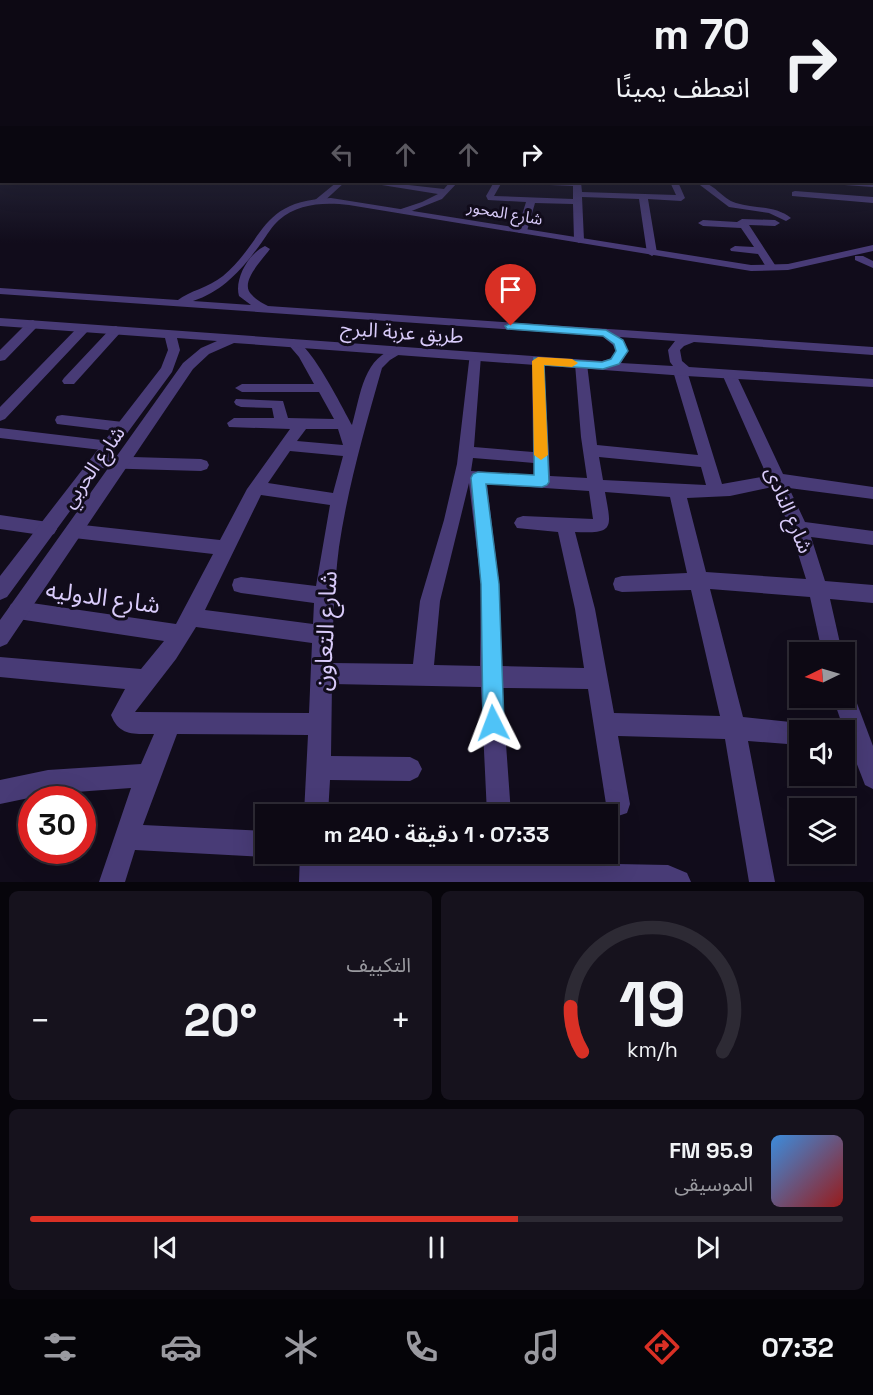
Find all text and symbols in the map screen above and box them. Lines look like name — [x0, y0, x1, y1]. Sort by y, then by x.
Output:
text: 70 m — [653, 8, 750, 61]
icon: right — [771, 24, 849, 102]
text: انعطف يمينًا — [616, 70, 750, 105]
icon: left — [326, 138, 359, 171]
icon: ahead — [389, 138, 422, 171]
icon: ahead — [452, 138, 485, 171]
icon: right — [515, 138, 548, 171]
street label: شارع المحور — [464, 196, 544, 232]
pin — [485, 264, 536, 326]
icon: arrive — [494, 273, 527, 306]
street label: طريق عزبة البرج — [339, 315, 464, 351]
street label: شارع الحربي — [55, 421, 133, 515]
street label: شارع النادى — [757, 463, 819, 558]
street label: شارع التعاون — [306, 570, 346, 692]
street label: شارع الدوليه — [44, 574, 162, 622]
north arrow — [789, 642, 855, 708]
map controls — [789, 642, 855, 864]
position arrow — [461, 691, 525, 755]
button: sound — [789, 720, 855, 786]
speed limit sign: 30 — [18, 786, 96, 864]
button: layers — [789, 798, 855, 864]
text: 07:33 · 1 دقيقة · 240 m — [324, 820, 549, 848]
text: التكييف — [347, 952, 411, 978]
text: 19 — [619, 965, 686, 1044]
text: 20° — [184, 992, 257, 1049]
text: − — [30, 1000, 50, 1042]
text: + — [391, 1000, 411, 1042]
text: km/h — [627, 1037, 678, 1064]
text: 95.9 FM — [669, 1136, 753, 1164]
text: الموسيقى — [674, 1171, 753, 1197]
icon: previous — [149, 1231, 182, 1264]
icon: pause — [420, 1231, 453, 1264]
icon: next — [691, 1231, 724, 1264]
icon: filters — [39, 1326, 81, 1368]
icon: car — [160, 1326, 202, 1368]
icon: climate — [280, 1326, 322, 1368]
icon: phone — [400, 1326, 442, 1368]
icon: music — [521, 1326, 563, 1368]
icon: directions — [641, 1326, 683, 1368]
text: 07:32 — [761, 1330, 834, 1365]

